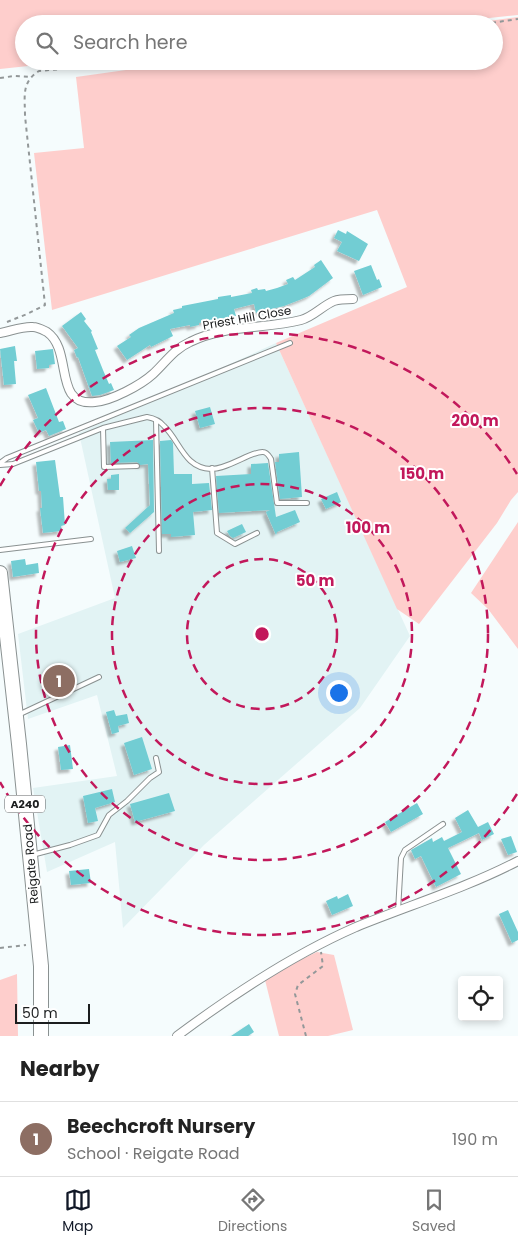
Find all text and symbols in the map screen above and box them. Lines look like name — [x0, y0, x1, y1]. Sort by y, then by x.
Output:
search box — [15, 15, 503, 70]
icon: search — [33, 29, 61, 57]
text: Search here — [73, 29, 187, 56]
street label: Priest Hill Close — [201, 301, 293, 334]
text: 200 m — [451, 410, 499, 431]
text: 150 m — [400, 463, 444, 484]
text: 100 m — [346, 517, 390, 538]
text: 50 m — [296, 570, 334, 591]
centre of rings — [253, 625, 271, 643]
pin: 1 — [43, 662, 75, 700]
your location — [326, 680, 352, 706]
road number: A240 — [5, 796, 45, 812]
street label: Reigate Road — [19, 823, 42, 905]
map controls — [458, 976, 503, 1021]
button: locate — [458, 976, 503, 1021]
scale bar — [15, 1001, 90, 1024]
text: 50 m — [22, 1003, 58, 1023]
text: Nearby — [20, 1054, 100, 1083]
text: Beechcroft Nursery — [67, 1113, 255, 1140]
text: 1 — [33, 1128, 39, 1151]
text: 190 m — [452, 1128, 498, 1151]
text: School · Reigate Road — [67, 1142, 240, 1165]
tab: Map — [62, 1186, 93, 1237]
tab: Directions — [218, 1186, 287, 1237]
tab: Saved — [412, 1186, 456, 1237]

